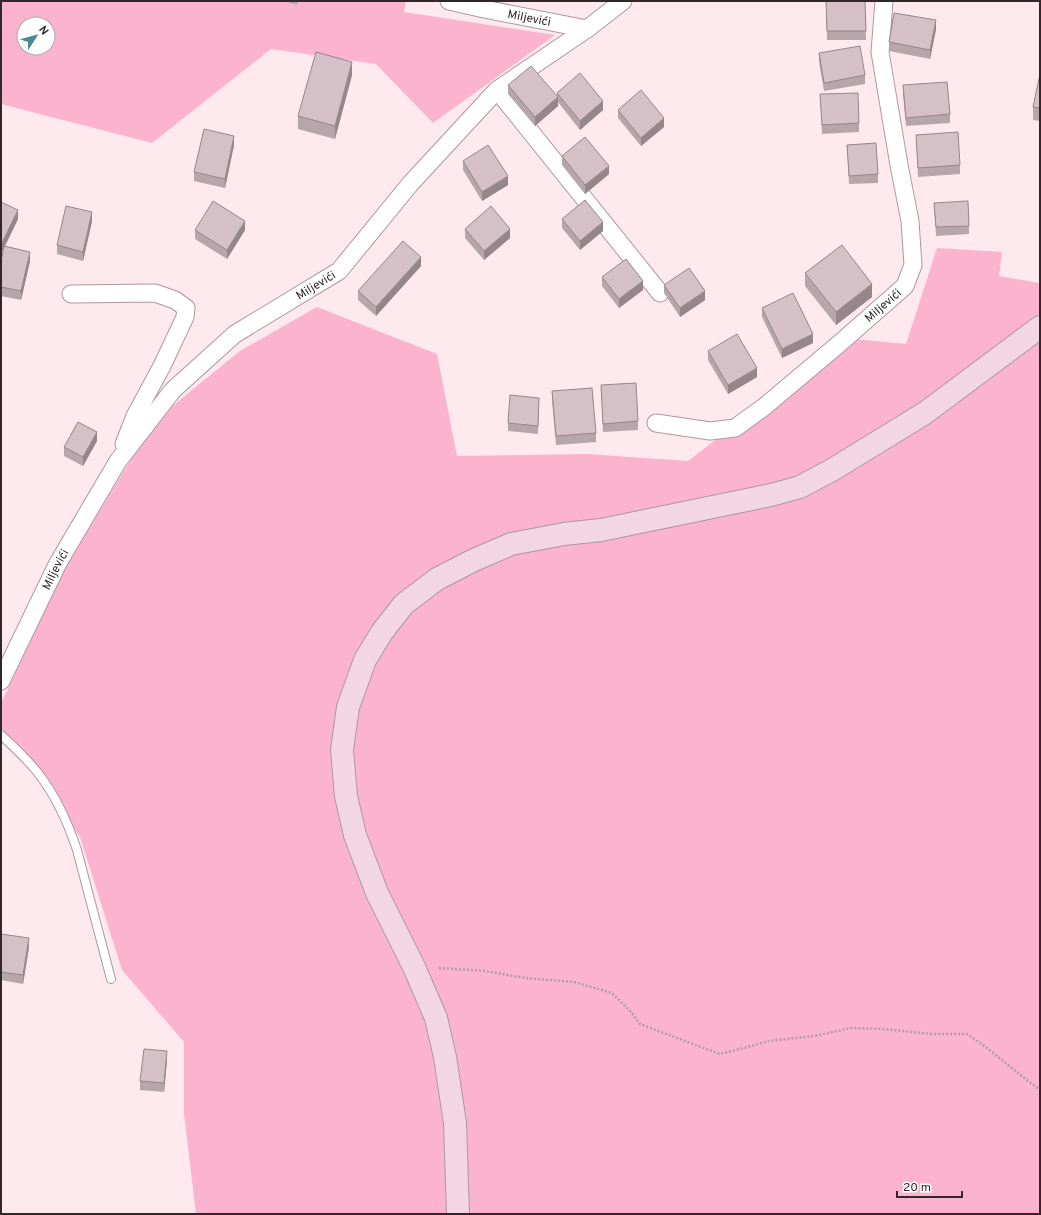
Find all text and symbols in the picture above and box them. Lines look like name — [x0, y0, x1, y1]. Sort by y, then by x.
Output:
street label: Miljevići — [506, 7, 552, 31]
north arrow — [16, 16, 56, 56]
text: N — [35, 23, 51, 38]
street label: Miljevići — [293, 268, 339, 304]
street label: Miljevići — [862, 286, 905, 327]
street label: Miljevići — [39, 547, 73, 593]
scale bar — [897, 1173, 962, 1199]
text: 20 m — [903, 1180, 931, 1196]

